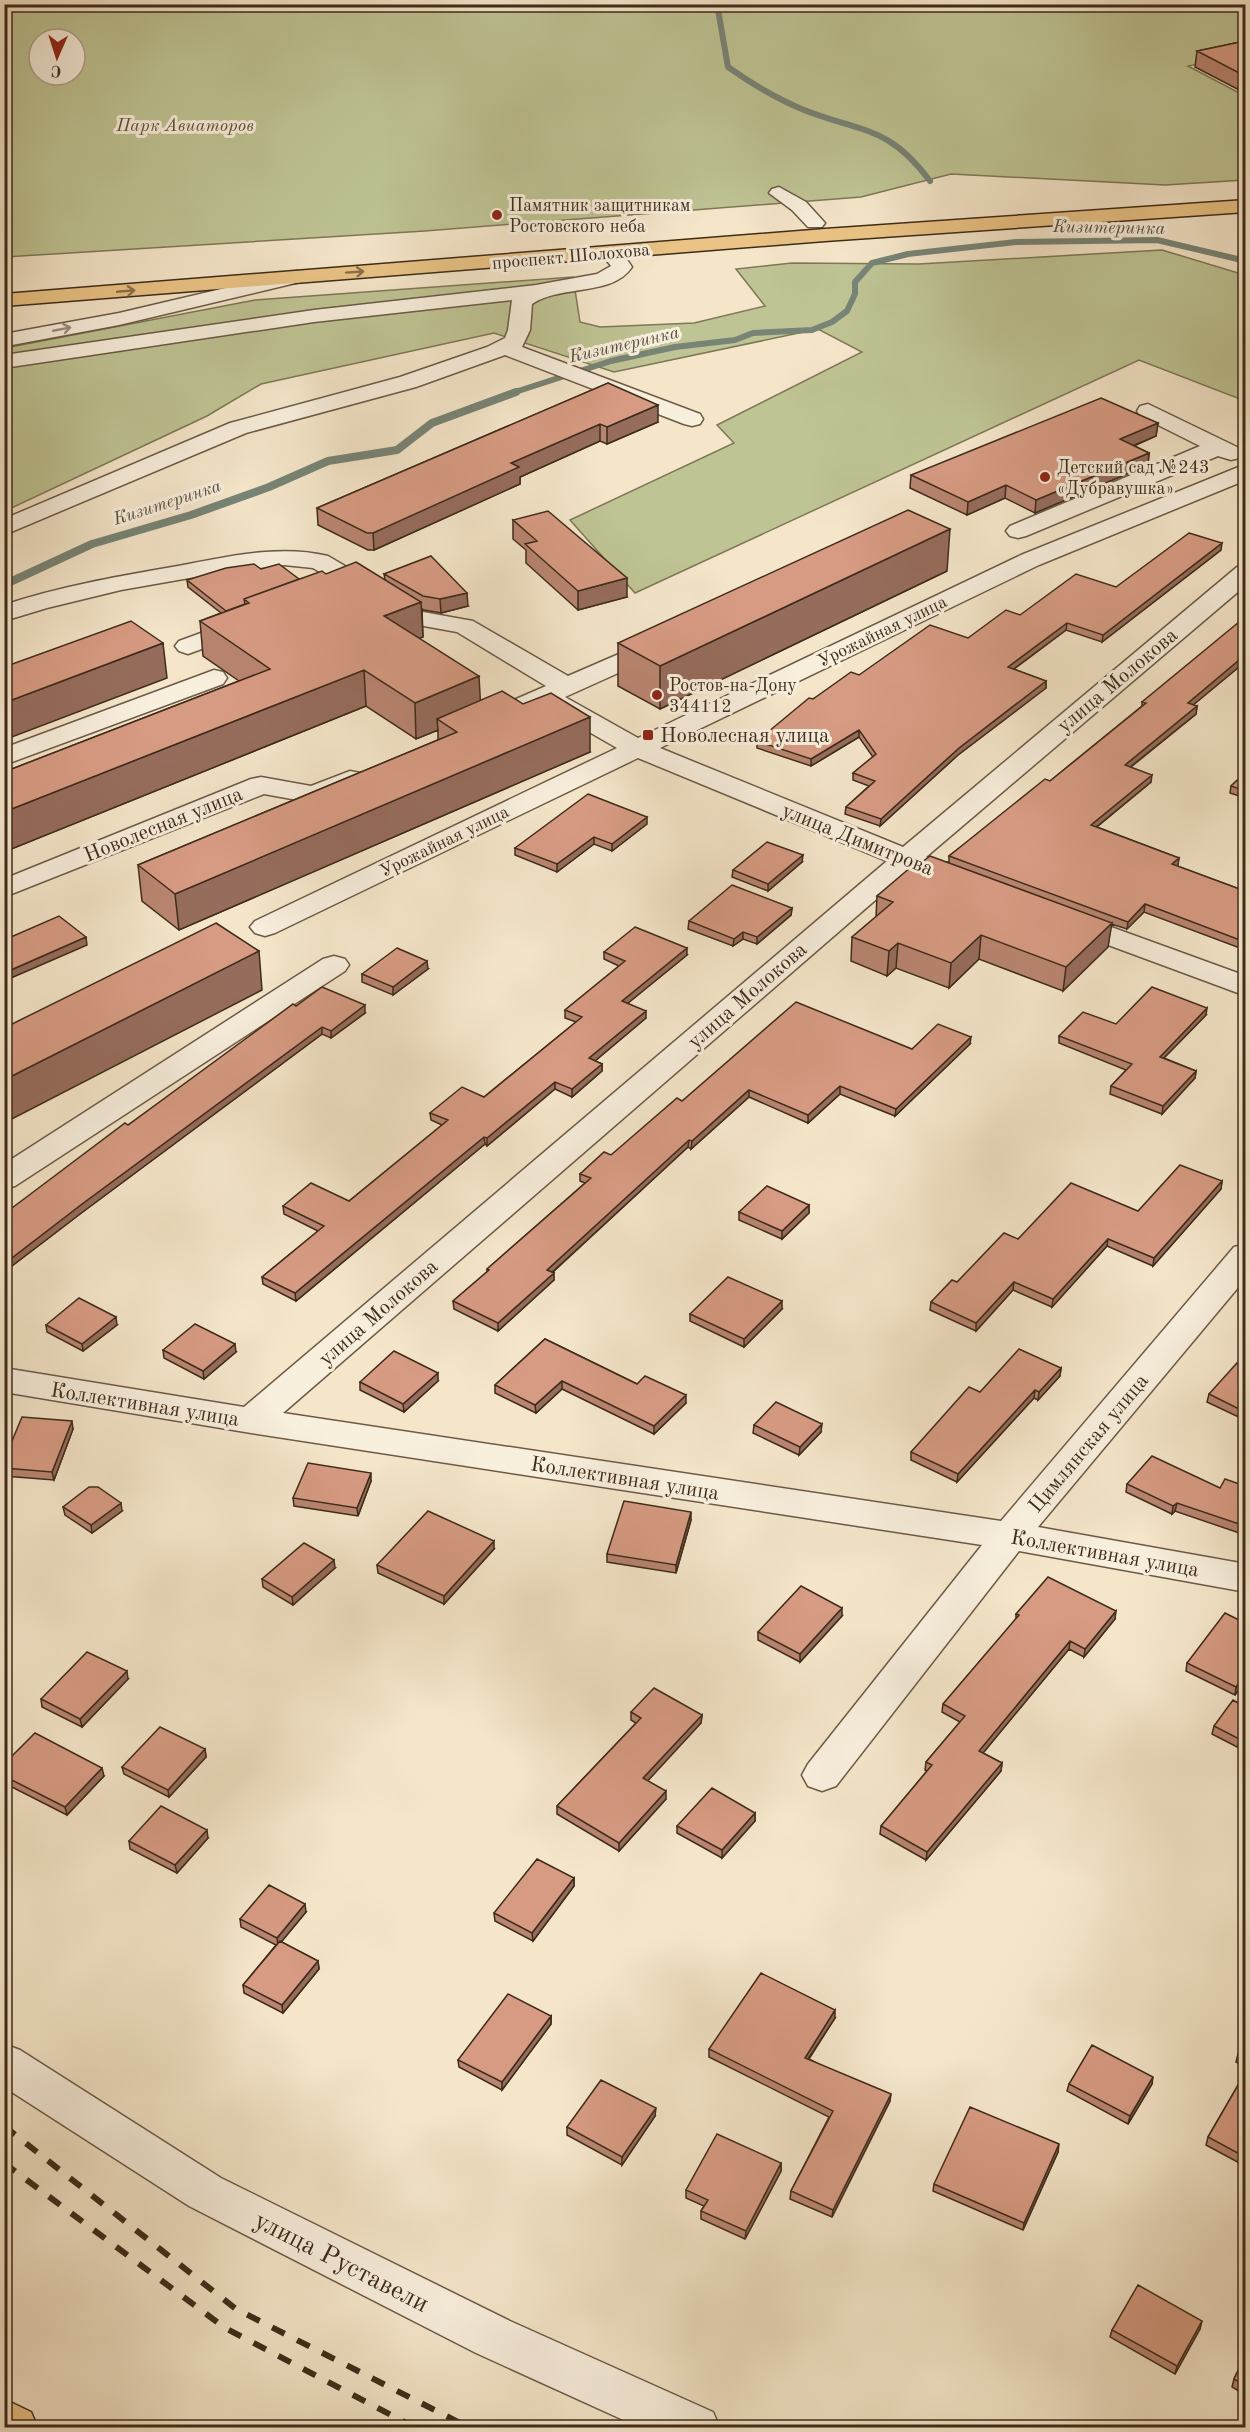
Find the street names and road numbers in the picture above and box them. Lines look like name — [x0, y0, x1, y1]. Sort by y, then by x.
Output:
street label: проспект Шолохова — [491, 241, 651, 273]
street label: Урожайная улица — [815, 593, 950, 671]
street label: улица Молокова — [1054, 625, 1182, 737]
street label: Новолесная улица — [81, 784, 246, 867]
street label: улица Димитрова — [779, 800, 936, 880]
street label: Урожайная улица — [377, 803, 512, 881]
street label: улица Молокова — [684, 939, 811, 1053]
street label: улица Молокова — [315, 1256, 442, 1370]
street label: Цимлянская улица — [1025, 1371, 1153, 1517]
street label: Коллективная улица — [49, 1380, 241, 1431]
street label: Коллективная улица — [529, 1454, 721, 1505]
street label: Коллективная улица — [1009, 1528, 1200, 1581]
street label: улица Руставели — [250, 2208, 433, 2318]

